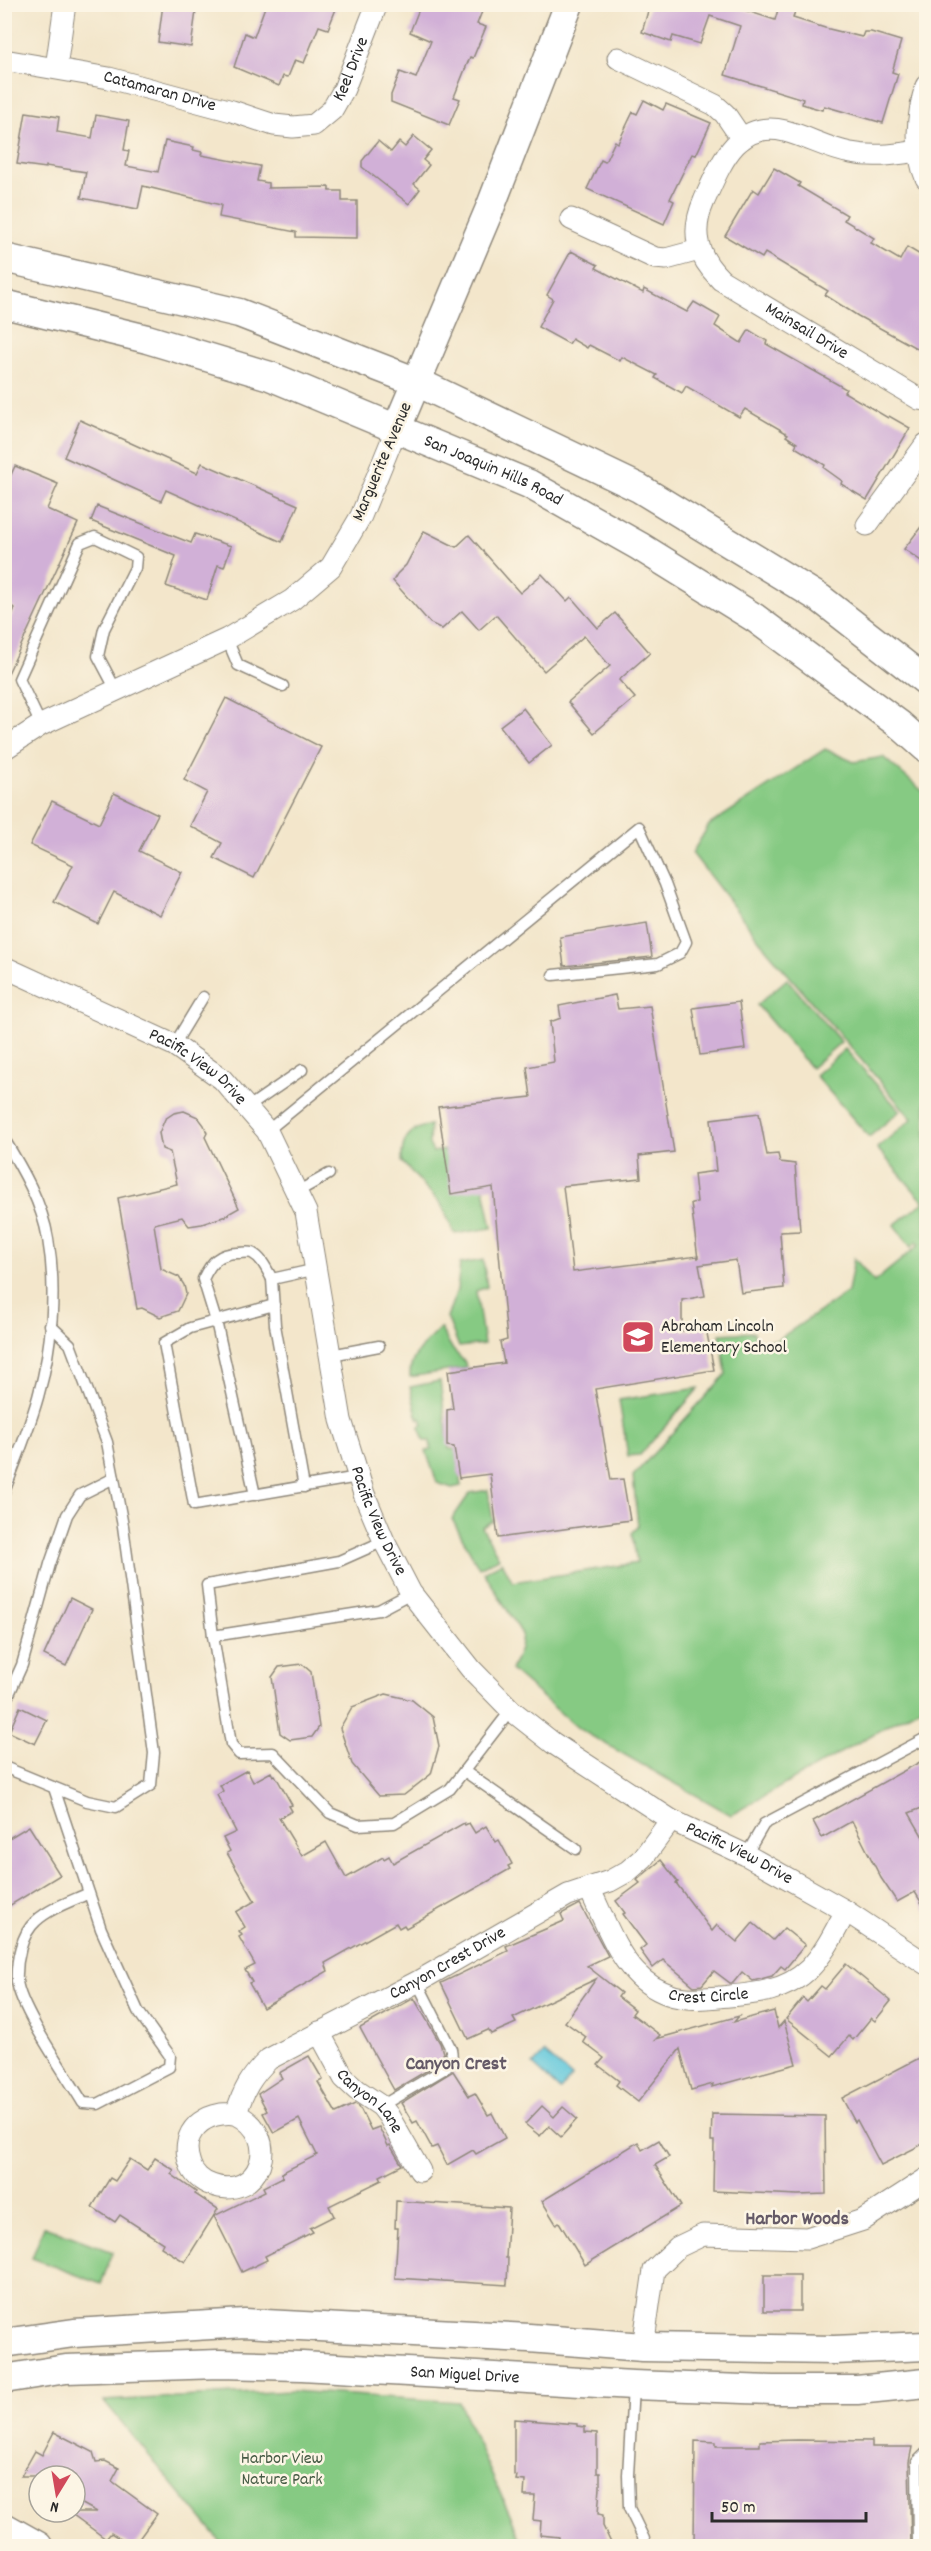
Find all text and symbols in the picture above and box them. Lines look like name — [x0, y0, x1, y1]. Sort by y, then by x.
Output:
street label: Keel Drive — [327, 33, 375, 106]
street label: Catamaran Drive — [102, 65, 219, 119]
street label: Mainsail Drive — [760, 297, 853, 366]
street label: Marguerite Avenue — [347, 399, 419, 525]
street label: San Joaquin Hills Road — [420, 429, 567, 513]
street label: Pacific View Drive — [145, 1023, 252, 1111]
place label: Abraham Lincoln Elementary School — [661, 1315, 788, 1361]
school or university icon: Abraham Lincoln Elementary School — [620, 1319, 656, 1355]
street label: Pacific View Drive — [344, 1463, 412, 1580]
street label: Pacific View Drive — [681, 1816, 797, 1891]
street label: Canyon Crest Drive — [385, 1921, 511, 2007]
street label: Crest Circle — [665, 1982, 750, 2011]
district label: Canyon Crest — [405, 2051, 507, 2079]
street label: Canyon Lane — [329, 2065, 409, 2138]
district label: Harbor Woods — [745, 2206, 849, 2234]
street label: San Miguel Drive — [409, 2360, 520, 2391]
park label: Harbor View Nature Park — [241, 2447, 323, 2493]
north arrow — [27, 2464, 87, 2524]
scale bar — [712, 2485, 866, 2523]
text: N — [48, 2494, 61, 2518]
text: 50 m — [721, 2496, 756, 2521]

